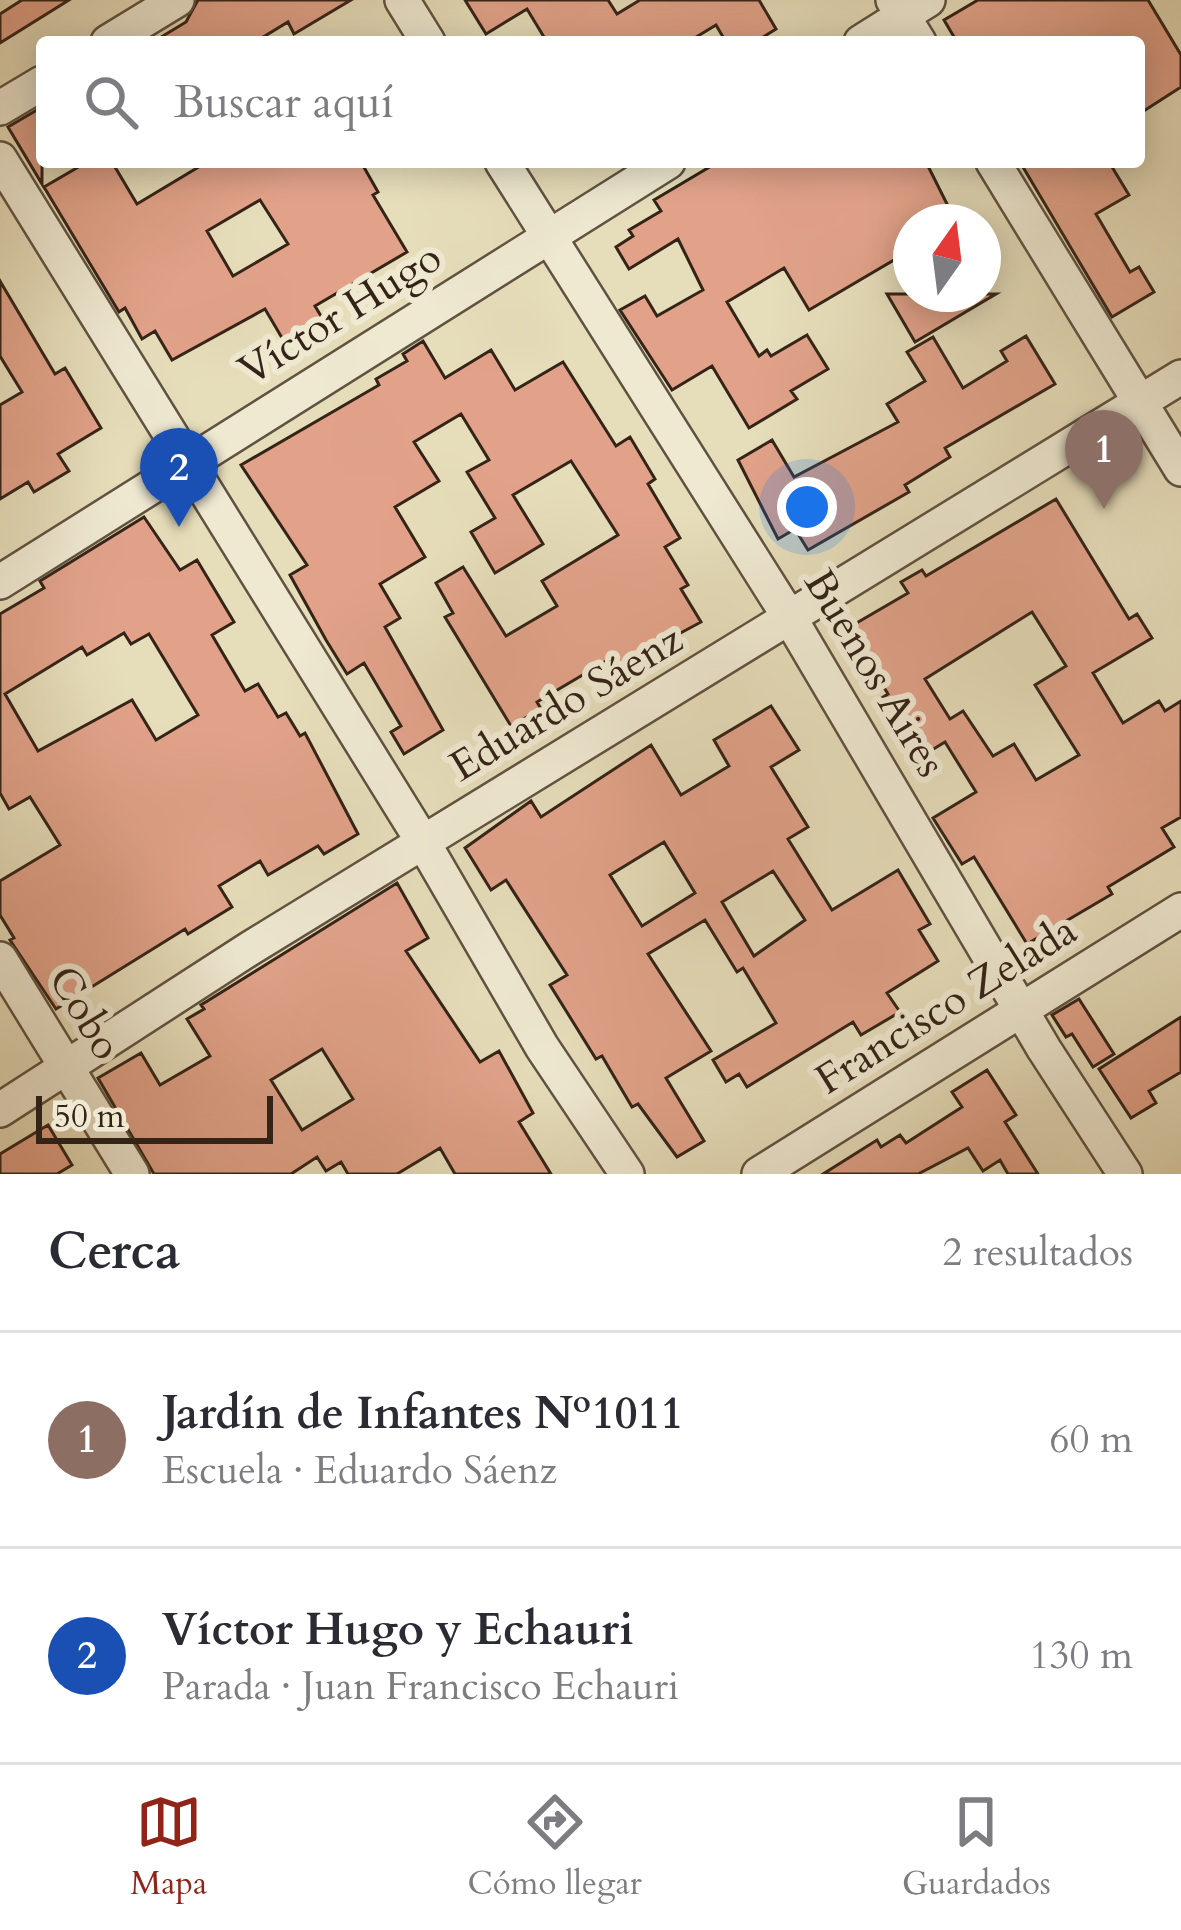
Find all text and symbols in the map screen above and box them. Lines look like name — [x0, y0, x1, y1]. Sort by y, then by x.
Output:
search box — [36, 36, 1145, 168]
icon: search — [78, 69, 144, 135]
text: Buscar aquí — [174, 72, 394, 133]
north arrow — [893, 204, 1001, 312]
street label: Víctor Hugo — [228, 229, 452, 399]
pin: 1 — [1065, 410, 1143, 509]
pin: 2 — [140, 428, 218, 527]
your location — [777, 477, 837, 537]
street label: Buenos Aires — [791, 559, 959, 787]
street label: Eduardo Sáenz — [439, 611, 693, 795]
street label: Francisco Zelada — [805, 902, 1087, 1108]
street label: Cobo — [35, 955, 135, 1071]
scale bar — [36, 1090, 273, 1143]
text: 50 m — [54, 1094, 125, 1139]
text: Cerca — [48, 1217, 180, 1287]
text: 2 resultados — [942, 1226, 1133, 1279]
text: Jardín de Infantes Nº1011 — [162, 1383, 684, 1444]
text: 1 — [77, 1413, 97, 1466]
text: 60 m — [1050, 1413, 1133, 1466]
text: Escuela · Eduardo Sáenz — [162, 1444, 557, 1497]
text: Víctor Hugo y Echauri — [162, 1599, 634, 1660]
text: 2 — [77, 1629, 97, 1682]
text: 130 m — [1030, 1629, 1133, 1682]
text: Parada · Juan Francisco Echauri — [162, 1660, 679, 1713]
tab: Mapa — [130, 1789, 207, 1906]
tab: Cómo llegar — [468, 1789, 642, 1906]
tab: Guardados — [902, 1789, 1051, 1906]

